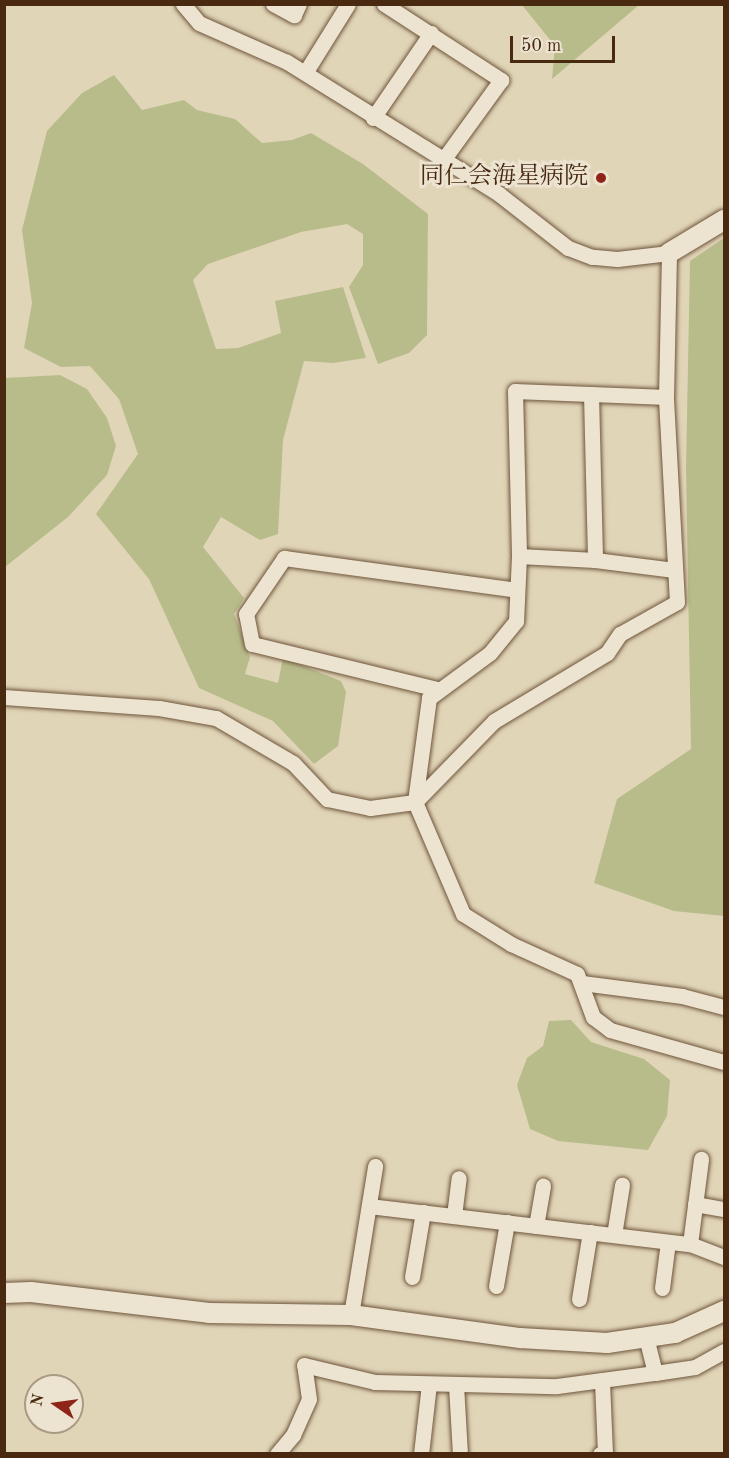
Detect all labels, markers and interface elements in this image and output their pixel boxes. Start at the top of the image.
scale bar [513,24,618,62]
text: 50 m [521,37,561,55]
place label: 同仁会海星病院 [420,164,588,192]
marker: 同仁会海星病院 [592,169,610,187]
north arrow [24,1374,84,1434]
text: N [29,1393,48,1408]

